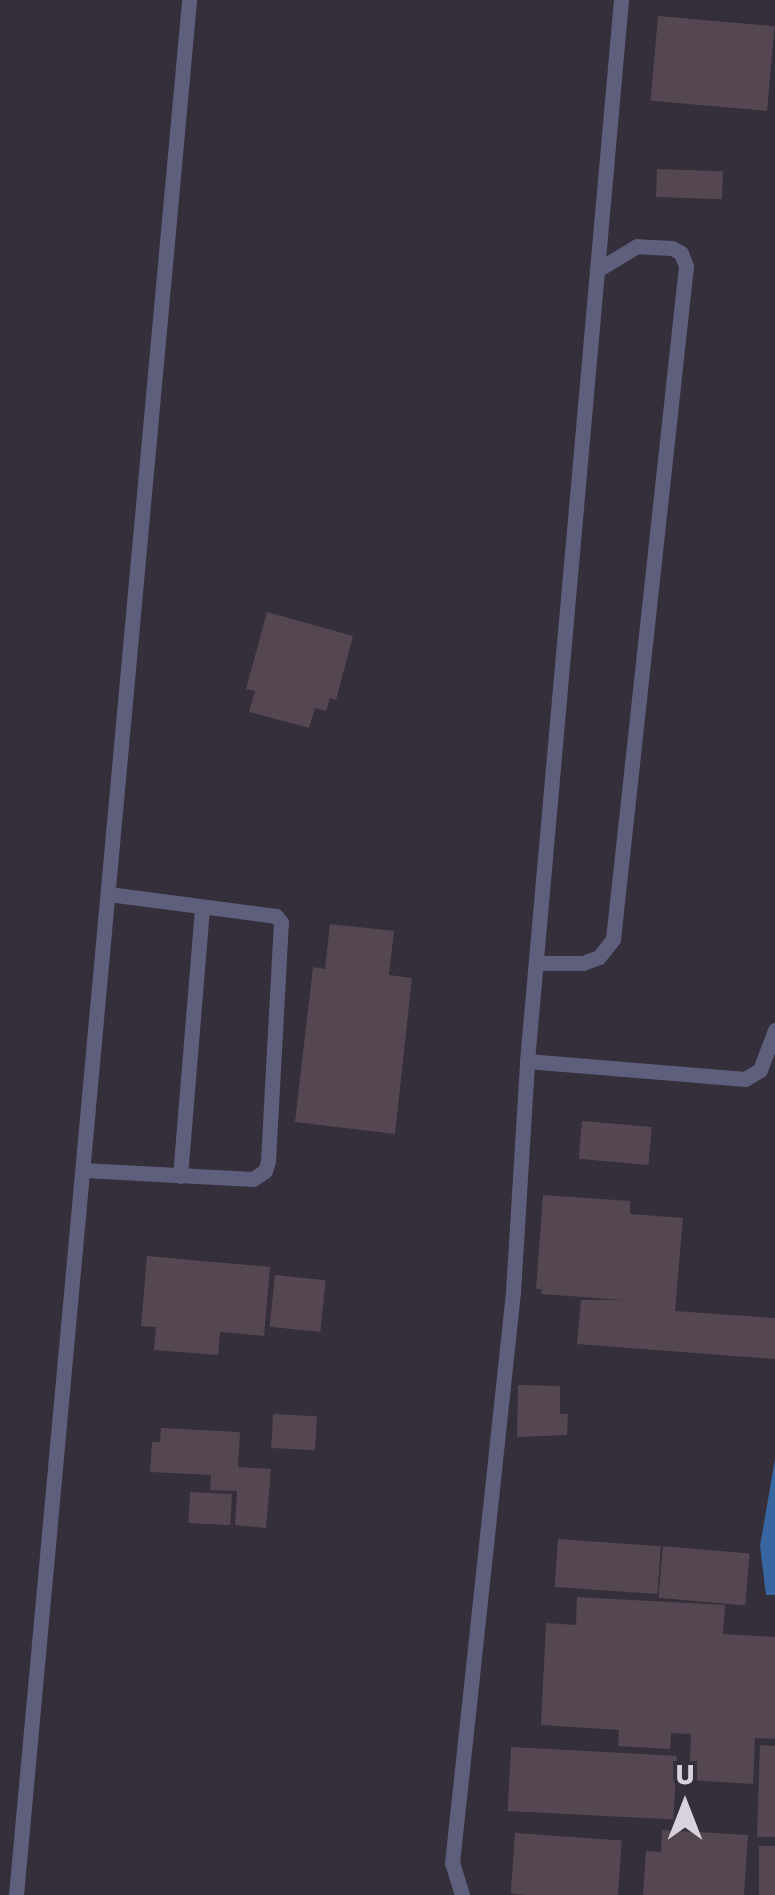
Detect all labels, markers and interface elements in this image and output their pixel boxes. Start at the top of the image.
text: U [675,1754,695,1795]
north arrow [635,1755,735,1855]

